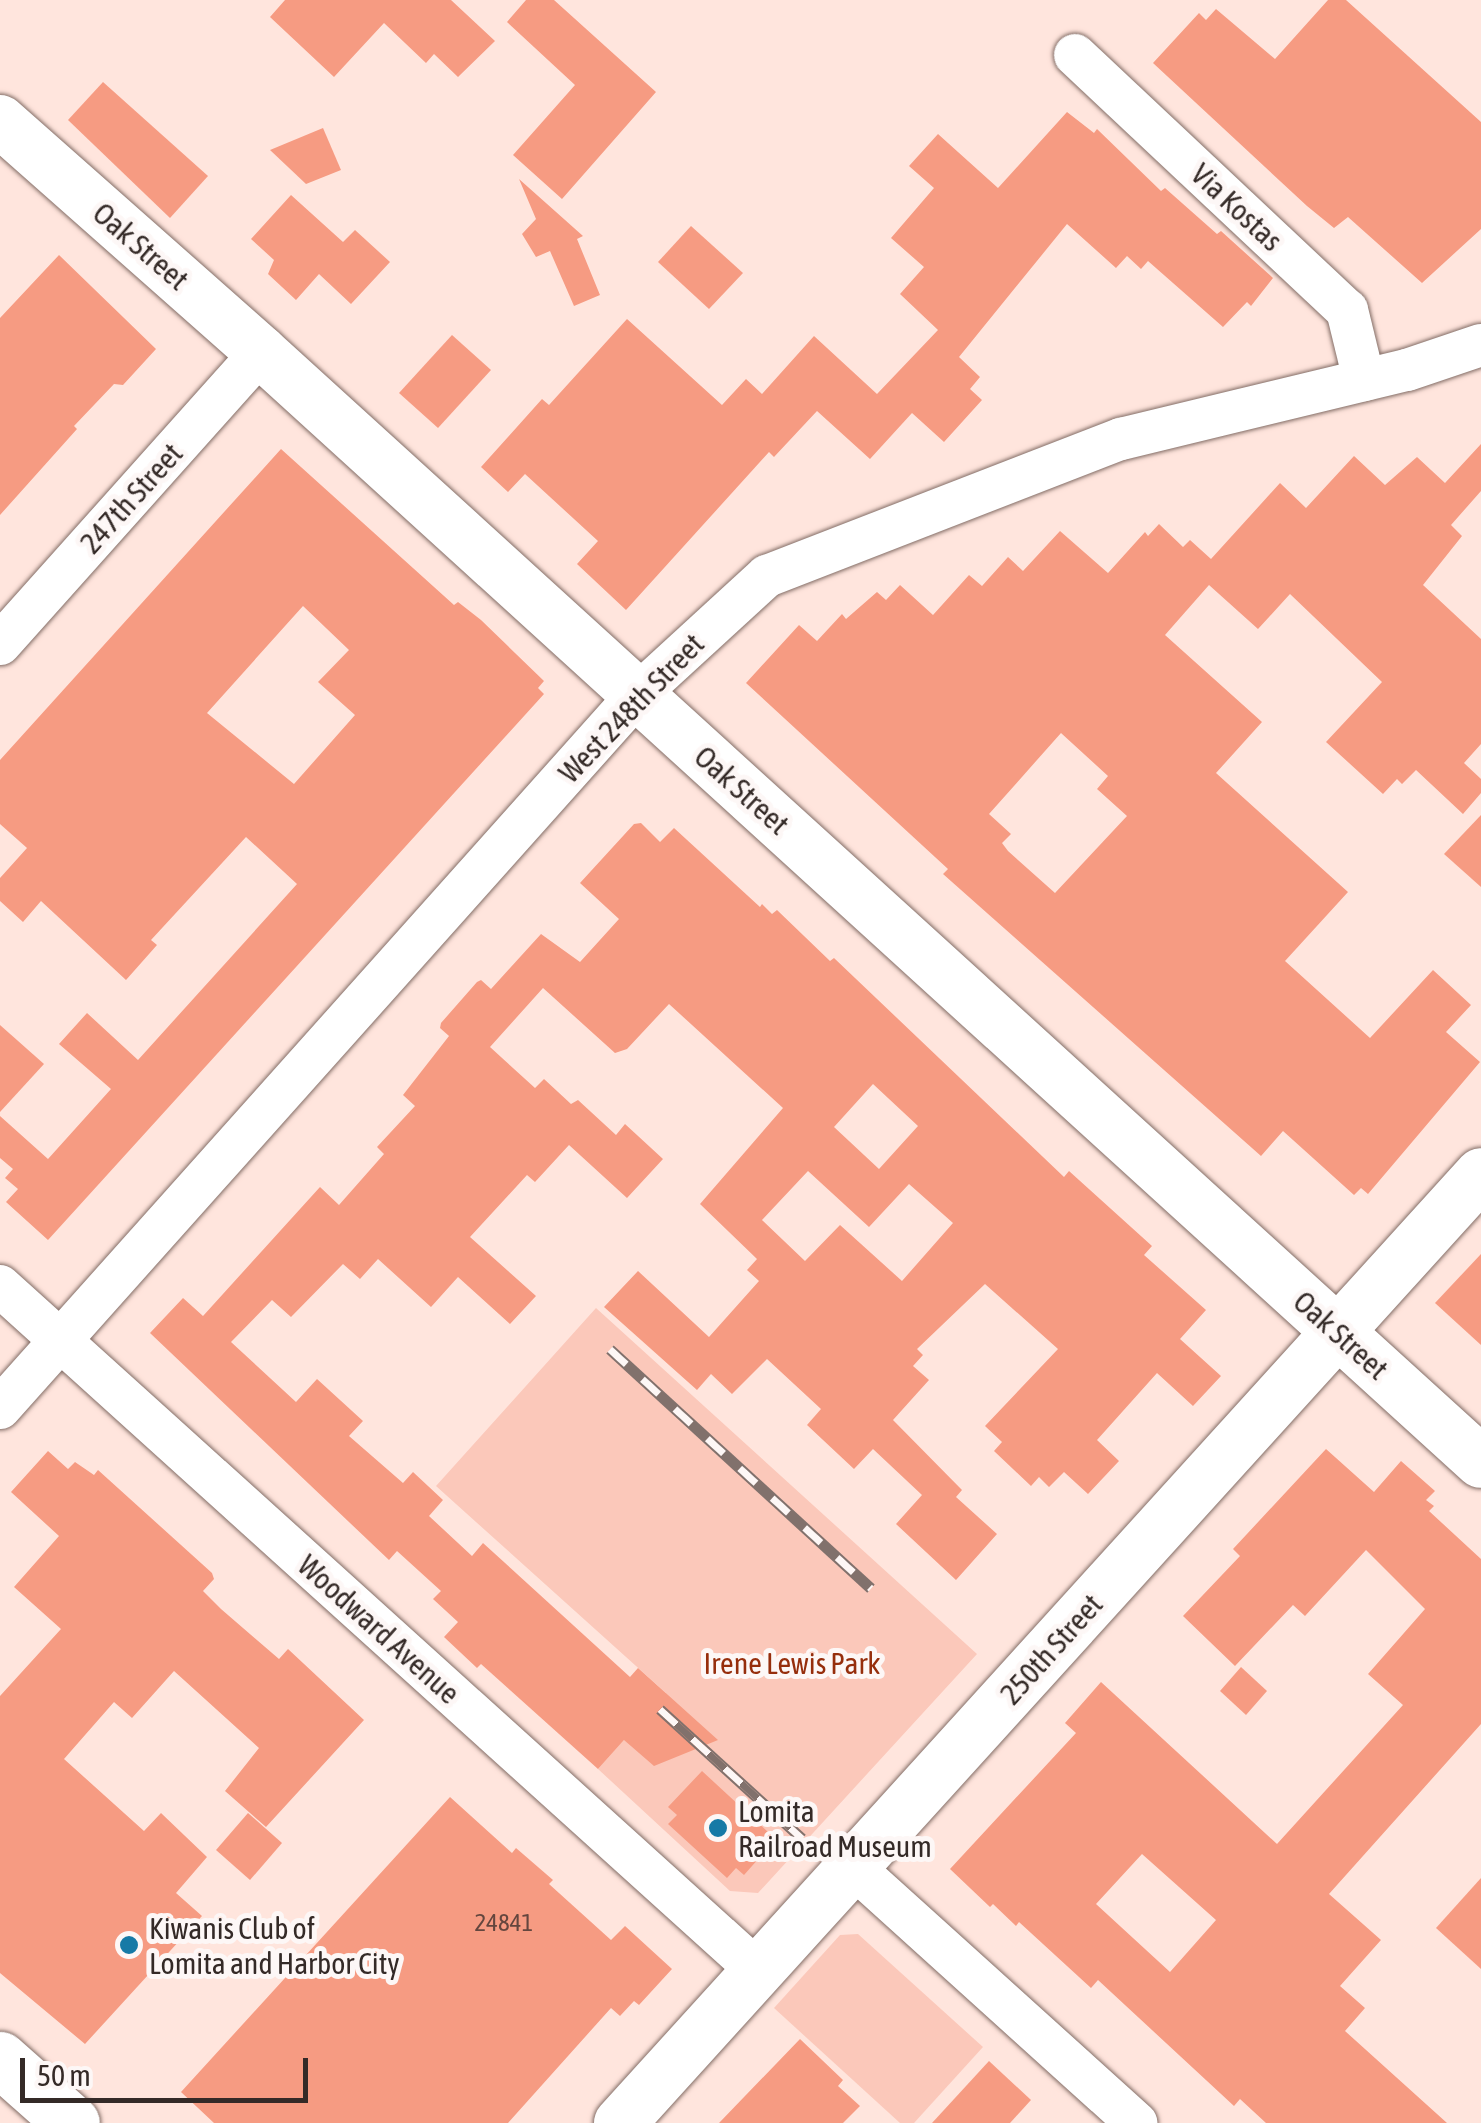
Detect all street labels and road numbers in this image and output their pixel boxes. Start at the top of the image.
street label: Via Kostas [1184,156,1290,258]
street label: Oak Street [86,195,196,297]
street label: 247th Street [72,436,190,560]
street label: West 248th Street [551,626,711,790]
street label: Oak Street [687,738,797,842]
street label: Oak Street [1286,1283,1396,1387]
street label: Woodward Avenue [291,1547,467,1711]
street label: 250th Street [992,1587,1110,1711]

